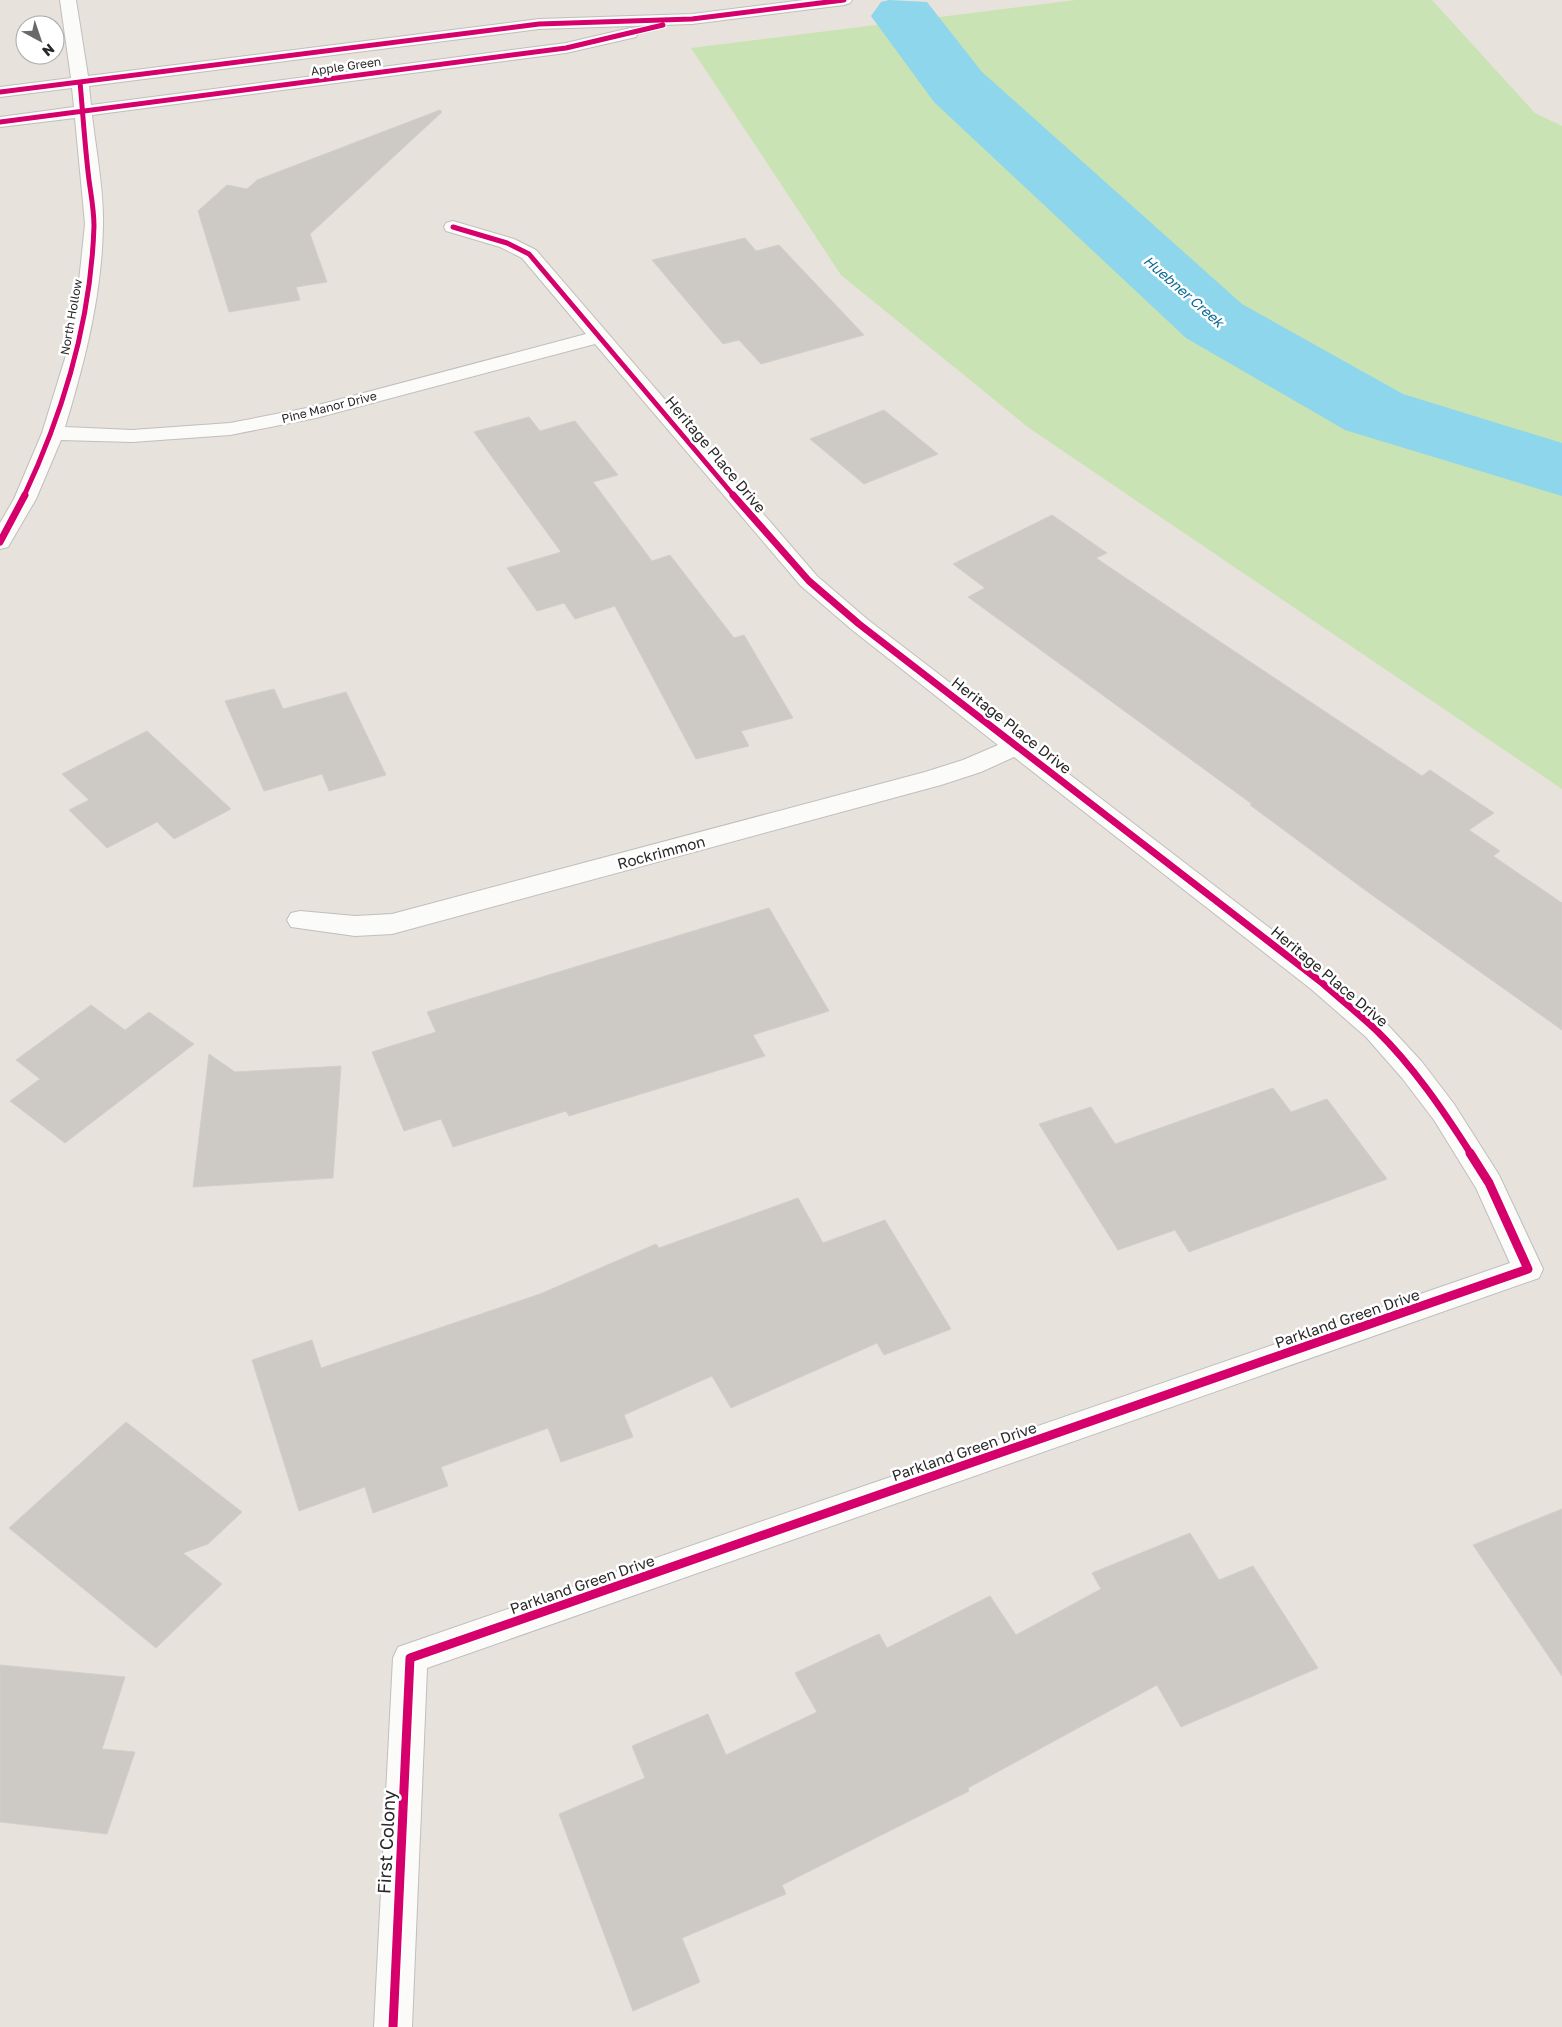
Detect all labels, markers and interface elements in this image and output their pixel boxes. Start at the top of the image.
north arrow [15,15,65,65]
text: N [39,40,58,60]
street label: Apple Green [310,54,382,78]
water label: Huebner Creek [1140,252,1229,332]
street label: North Hollow [57,277,85,356]
street label: Pine Manor Drive [280,388,378,426]
street label: Heritage Place Drive [662,392,770,516]
street label: Heritage Place Drive [949,673,1076,778]
street label: Rockrimmon [615,832,707,872]
street label: Heritage Place Drive [1268,922,1392,1030]
street label: Parkland Green Drive [1272,1285,1422,1351]
street label: Parkland Green Drive [889,1418,1039,1484]
street label: Parkland Green Drive [507,1551,657,1617]
street label: First Colony [372,1789,400,1895]

